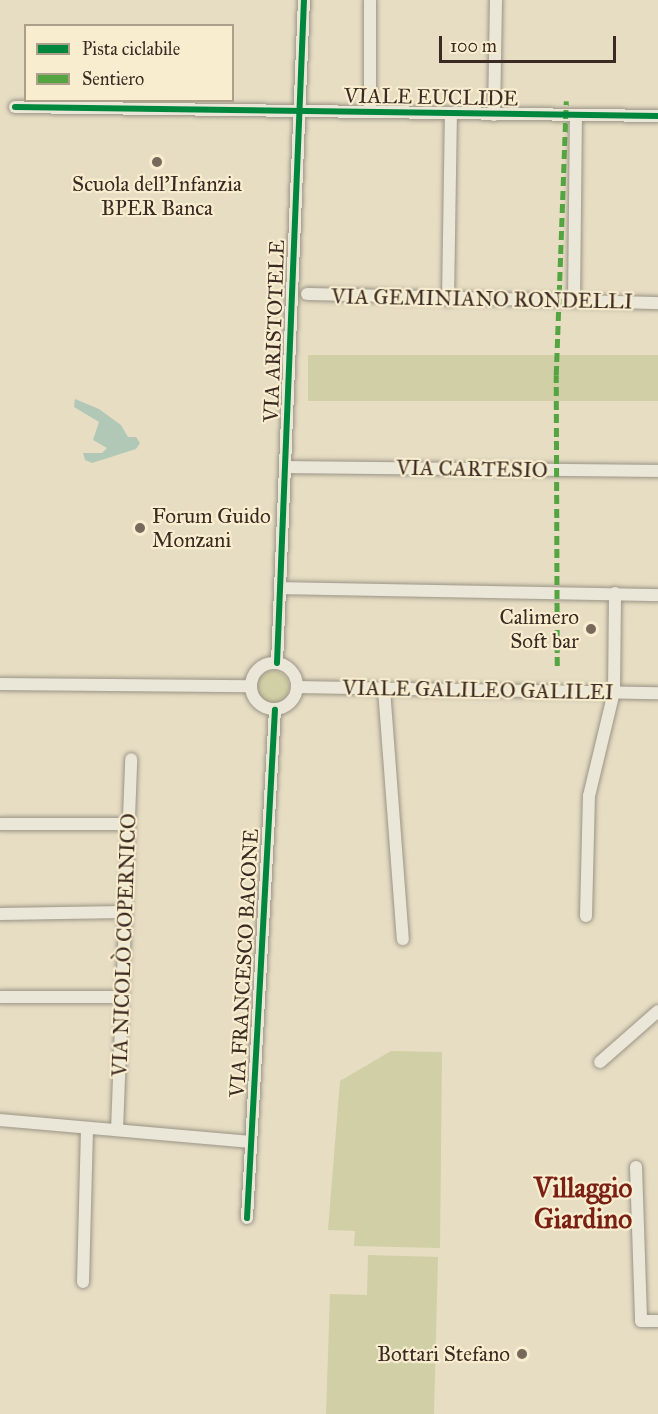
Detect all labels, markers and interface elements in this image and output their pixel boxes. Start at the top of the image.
legend [24,24,234,102]
scale bar [442,24,619,62]
text: 100 m [450,35,497,57]
text: Pista ciclabile [82,38,180,60]
text: Sentiero [82,68,144,90]
street label: VIALE EUCLIDE [344,83,518,111]
marker: Scuola dell’Infanzia BPER Banca [150,155,164,169]
place label: Scuola dell’Infanzia BPER Banca [72,171,242,221]
street label: VIA ARISTOTELE [258,239,290,423]
street label: VIA GEMINIANO RONDELLI [331,284,633,314]
street label: VIA CARTESIO [396,455,548,483]
place label: Forum Guido Monzani [152,503,271,553]
marker: Forum Guido Monzani [133,521,147,535]
place label: Calimero Soft bar [500,604,579,654]
marker: Calimero Soft bar [584,622,598,636]
street label: VIALE GALILEO GALILEI [342,675,614,705]
street label: VIA NICOLÒ COPERNICO [107,813,141,1077]
street label: VIA FRANCESCO BACONE [224,828,264,1098]
district label: Villaggio Giardino [534,1171,632,1234]
place label: Bottari Stefano [377,1341,510,1367]
marker: Bottari Stefano [515,1347,529,1361]

